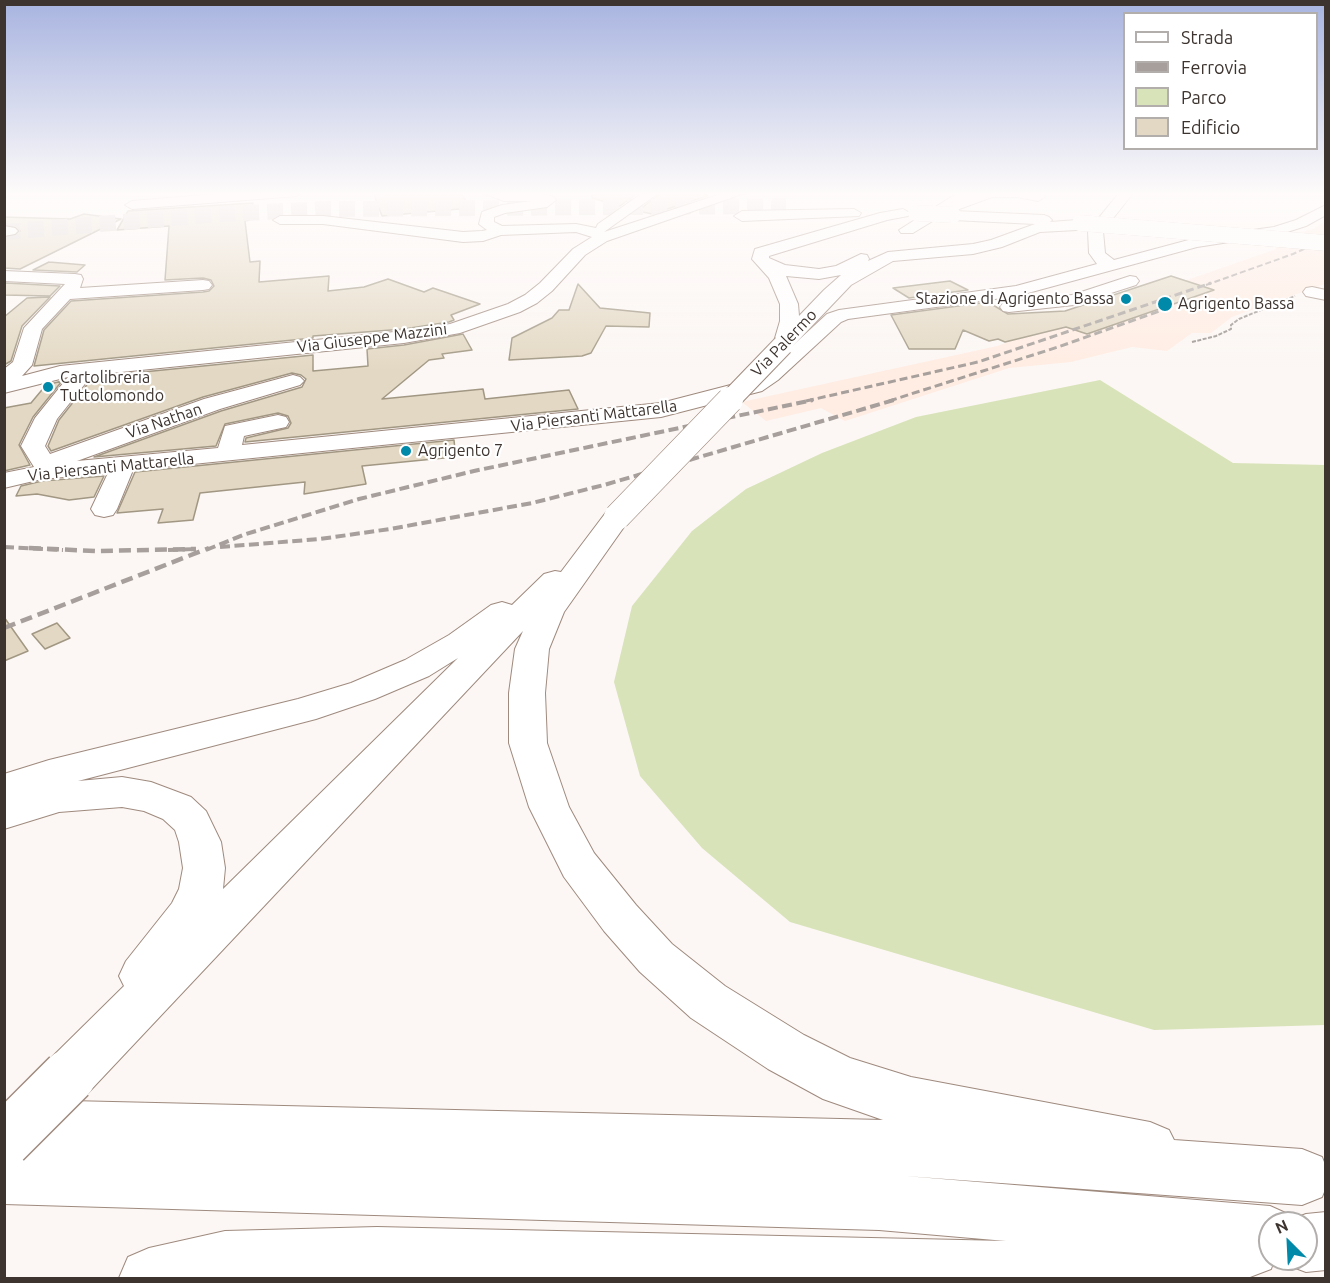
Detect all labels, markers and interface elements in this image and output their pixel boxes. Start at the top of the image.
legend [1123,12,1318,150]
text: Strada [1181,27,1233,47]
text: Ferrovia [1181,57,1247,77]
text: Parco [1181,87,1227,107]
text: Edificio [1181,117,1240,137]
place label: Stazione di Agrigento Bassa [916,289,1114,309]
marker: Stazione di Agrigento Bassa [1119,292,1133,306]
place label: Agrigento Bassa [1178,294,1294,314]
marker: Agrigento Bassa [1156,295,1174,313]
street label: Via Palermo [747,305,821,381]
street label: Via Giuseppe Mazzini [296,319,448,357]
place label: Cartolibreria Tuttolomondo [60,368,164,406]
marker: Cartolibreria Tuttolomondo [41,380,55,394]
street label: Via Piersanti Mattarella [510,396,678,436]
street label: Via Nathan [124,399,204,443]
place label: Agrigento 7 [418,441,503,461]
marker: Agrigento 7 [399,444,413,458]
street label: Via Piersanti Mattarella [27,449,195,485]
north arrow [1258,1211,1318,1271]
text: N [1272,1216,1291,1237]

